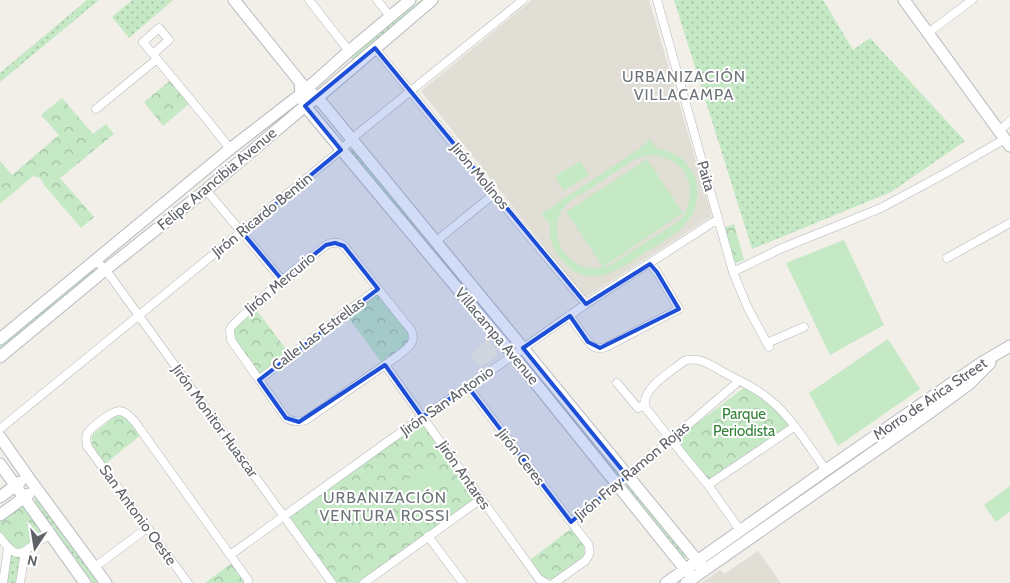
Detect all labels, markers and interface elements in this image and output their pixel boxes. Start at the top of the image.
district label: URBANIZACIÓN VILLACAMPA [622,67,746,104]
street label: Felipe Arancibia Avenue [154,124,281,234]
street label: Jirón Molinos [446,138,513,213]
street label: Paita [693,159,719,194]
street label: Jirón Ricardo Bentin [208,169,316,262]
street label: Jirón Mercurio [240,248,319,318]
street label: Villacampa Avenue [451,284,543,388]
street label: Calle Las Estrellas [268,293,368,375]
street label: Morro de Arica Street [870,354,990,444]
street label: Jirón Monitor Huascar [167,360,262,481]
street label: Jirón San Antonio [396,362,497,440]
park label: Parque Periodista [713,405,776,440]
street label: Jirón Fray Ramon Rojas [570,418,693,525]
street label: Jirón Ceres [493,424,549,489]
street label: Jirón Antares [433,436,494,513]
street label: San Antonio Oeste [96,461,181,569]
district label: URBANIZACIÓN VENTURA ROSSI [320,488,450,525]
north arrow [10,523,60,573]
text: N [26,551,39,571]

